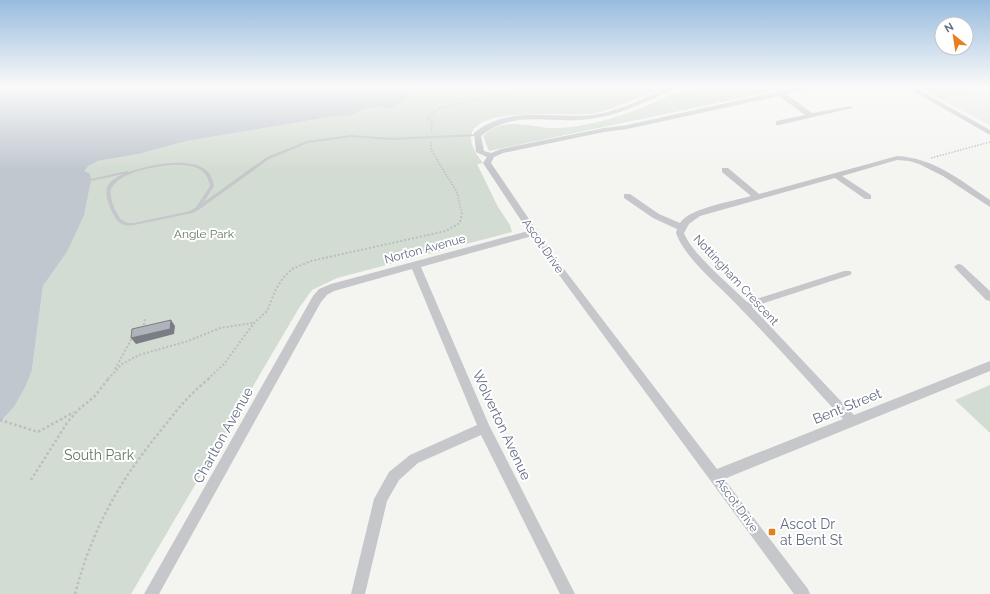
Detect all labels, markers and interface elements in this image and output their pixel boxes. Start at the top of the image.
north arrow [934,16,974,56]
text: N [942,20,956,36]
street label: Ascot Drive [519,216,567,276]
park label: Angle Park [174,227,235,241]
street label: Norton Avenue [383,231,467,267]
street label: Nottingham Crescent [690,232,782,328]
street label: Wolverton Avenue [470,368,534,482]
street label: Charlton Avenue [190,384,256,486]
street label: Bent Street [810,385,884,427]
park label: South Park [64,447,135,463]
street label: Ascot Drive [713,475,761,535]
place label: Ascot Dr at Bent St [780,516,843,548]
marker: Ascot Dr at Bent St [767,527,777,537]

